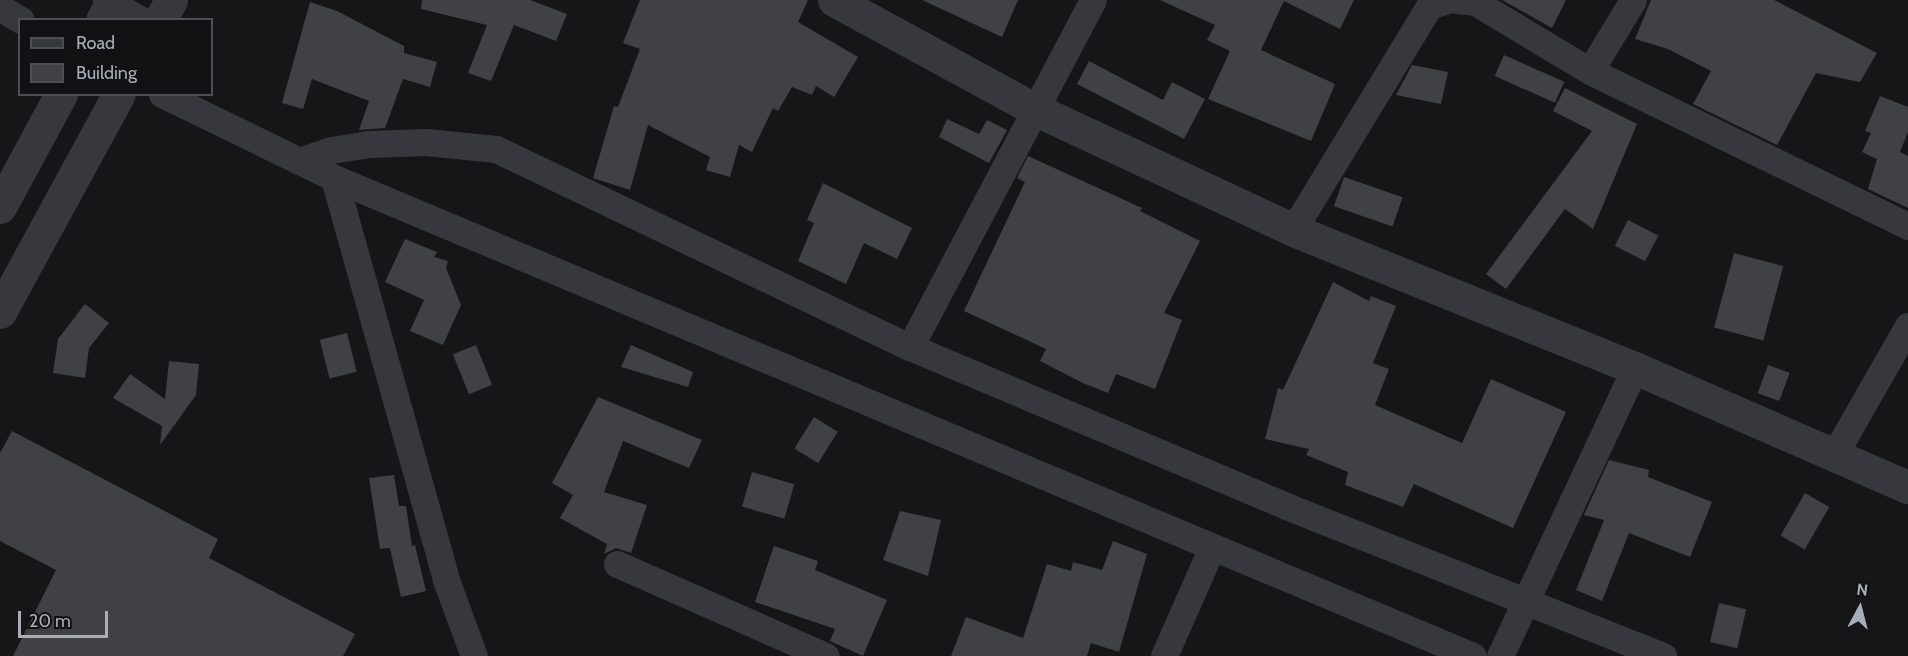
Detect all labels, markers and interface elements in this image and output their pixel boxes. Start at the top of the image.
legend [18,18,213,96]
text: Road [76,32,115,54]
text: Building [76,62,137,84]
north arrow [1830,578,1890,638]
text: N [1855,580,1869,600]
scale bar [21,599,111,637]
text: 20 m [29,610,71,632]

